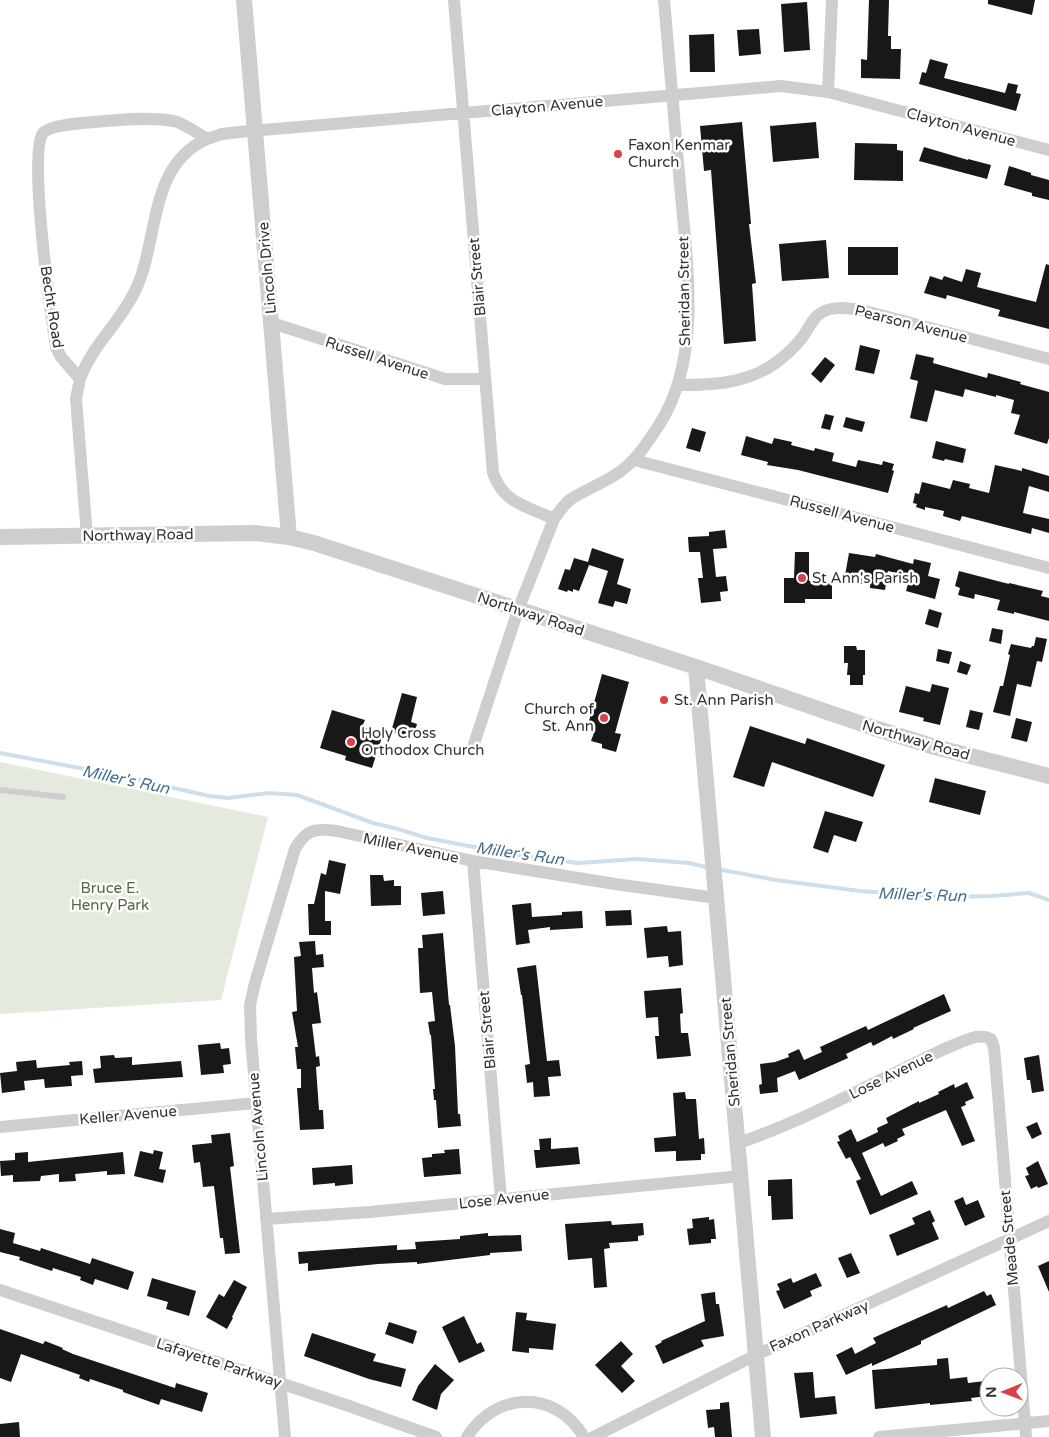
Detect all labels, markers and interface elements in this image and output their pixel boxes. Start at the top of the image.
street label: Clayton Avenue [490,92,604,120]
street label: Clayton Avenue [904,104,1018,150]
place label: Faxon Kenmar Church [628,136,730,171]
marker: Faxon Kenmar Church [612,148,624,160]
street label: Lincoln Drive [254,221,280,315]
street label: Sheridan Street [674,236,694,346]
street label: Blair Street [465,237,489,317]
street label: Becht Road [37,265,67,349]
street label: Pearson Avenue [853,301,969,347]
street label: Russell Avenue [323,333,431,383]
street label: Russell Avenue [788,491,896,537]
street label: Northway Road [82,525,194,545]
place label: St Ann's Parish [812,569,918,587]
marker: St Ann's Parish [796,572,808,584]
street label: Northway Road [475,588,587,640]
place label: St. Ann Parish [674,691,774,709]
marker: St. Ann Parish [658,694,670,706]
place label: Church of St. Ann [524,700,594,735]
marker: Church of St. Ann [598,712,610,724]
street label: Northway Road [860,716,972,764]
place label: Holy Cross Orthodox Church [361,724,484,759]
marker: Holy Cross Orthodox Church [345,736,357,748]
water label: Miller's Run [80,761,172,799]
street label: Miller Avenue [362,829,460,867]
water label: Miller's Run [475,838,566,870]
park label: Bruce E. Henry Park [71,879,149,914]
water label: Miller's Run [877,883,968,907]
street label: Blair Street [475,990,499,1070]
street label: Sheridan Street [716,996,744,1108]
street label: Lose Avenue [846,1047,936,1103]
street label: Lincoln Avenue [244,1072,272,1182]
street label: Keller Avenue [78,1102,178,1128]
street label: Lose Avenue [458,1185,550,1213]
street label: Meade Street [996,1189,1022,1287]
street label: Faxon Parkway [767,1296,871,1356]
street label: Lafayette Parkway [154,1334,284,1392]
north arrow [979,1367,1029,1417]
text: N [983,1386,1000,1398]

